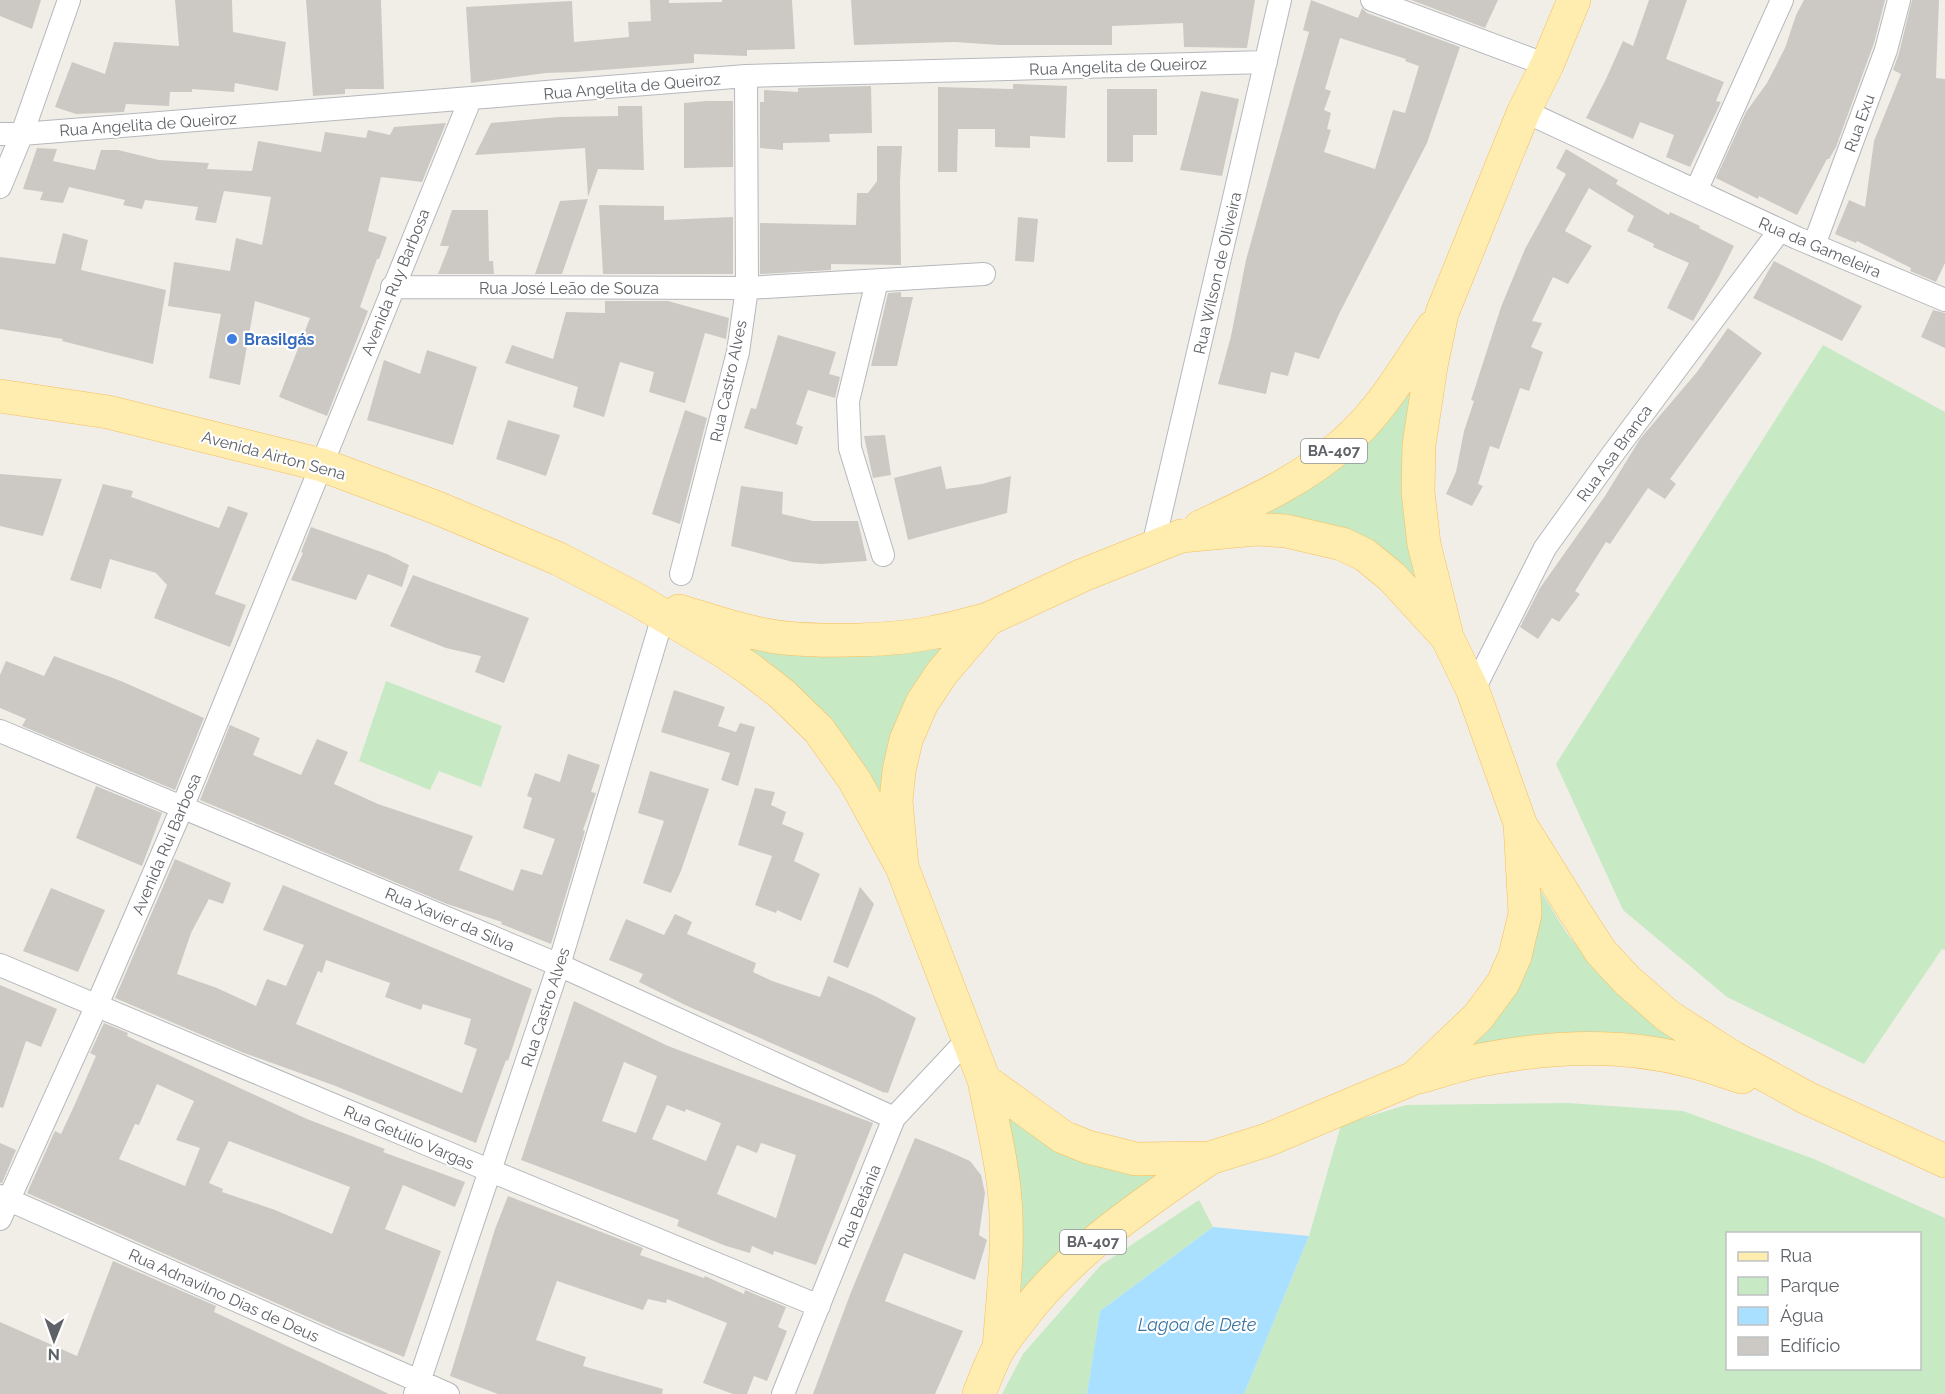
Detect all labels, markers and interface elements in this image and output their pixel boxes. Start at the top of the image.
street label: Rua Angelita de Queiroz [1029,54,1207,79]
street label: Rua Angelita de Queiroz [543,69,722,104]
street label: Rua Exu [1840,92,1879,155]
street label: Rua Angelita de Queiroz [59,109,238,140]
street label: Rua Wilson de Oliveira [1190,190,1245,356]
street label: Avenida Ruy Barbosa [357,206,434,358]
street label: Rua da Gameleira [1756,213,1884,282]
street label: Rua José Leão de Souza [479,279,659,298]
street label: Rua Castro Alves [706,318,751,444]
place label: Brasilgás [244,330,315,349]
marker: Brasilgás [225,332,239,346]
street label: Rua Asa Branca [1573,401,1656,505]
street label: Avenida Airton Sena [200,427,348,484]
road number: BA-407 [1301,439,1367,463]
street label: Avenida Rui Barbosa [128,771,205,918]
street label: Rua Xavier da Silva [382,884,517,955]
street label: Rua Castro Alves [517,945,574,1069]
street label: Rua Getúlio Vargas [341,1101,477,1174]
street label: Rua Betânia [834,1162,885,1251]
road number: BA-407 [1060,1230,1126,1254]
legend [1726,1232,1921,1370]
street label: Rua Adnavilno Dias de Deus [126,1245,322,1346]
text: Rua [1780,1245,1812,1266]
text: Parque [1780,1275,1840,1296]
text: Água [1780,1304,1824,1326]
north arrow [24,1310,84,1370]
water label: Lagoa de Dete [1138,1314,1257,1335]
text: Edifício [1780,1335,1840,1356]
text: N [47,1345,60,1364]

